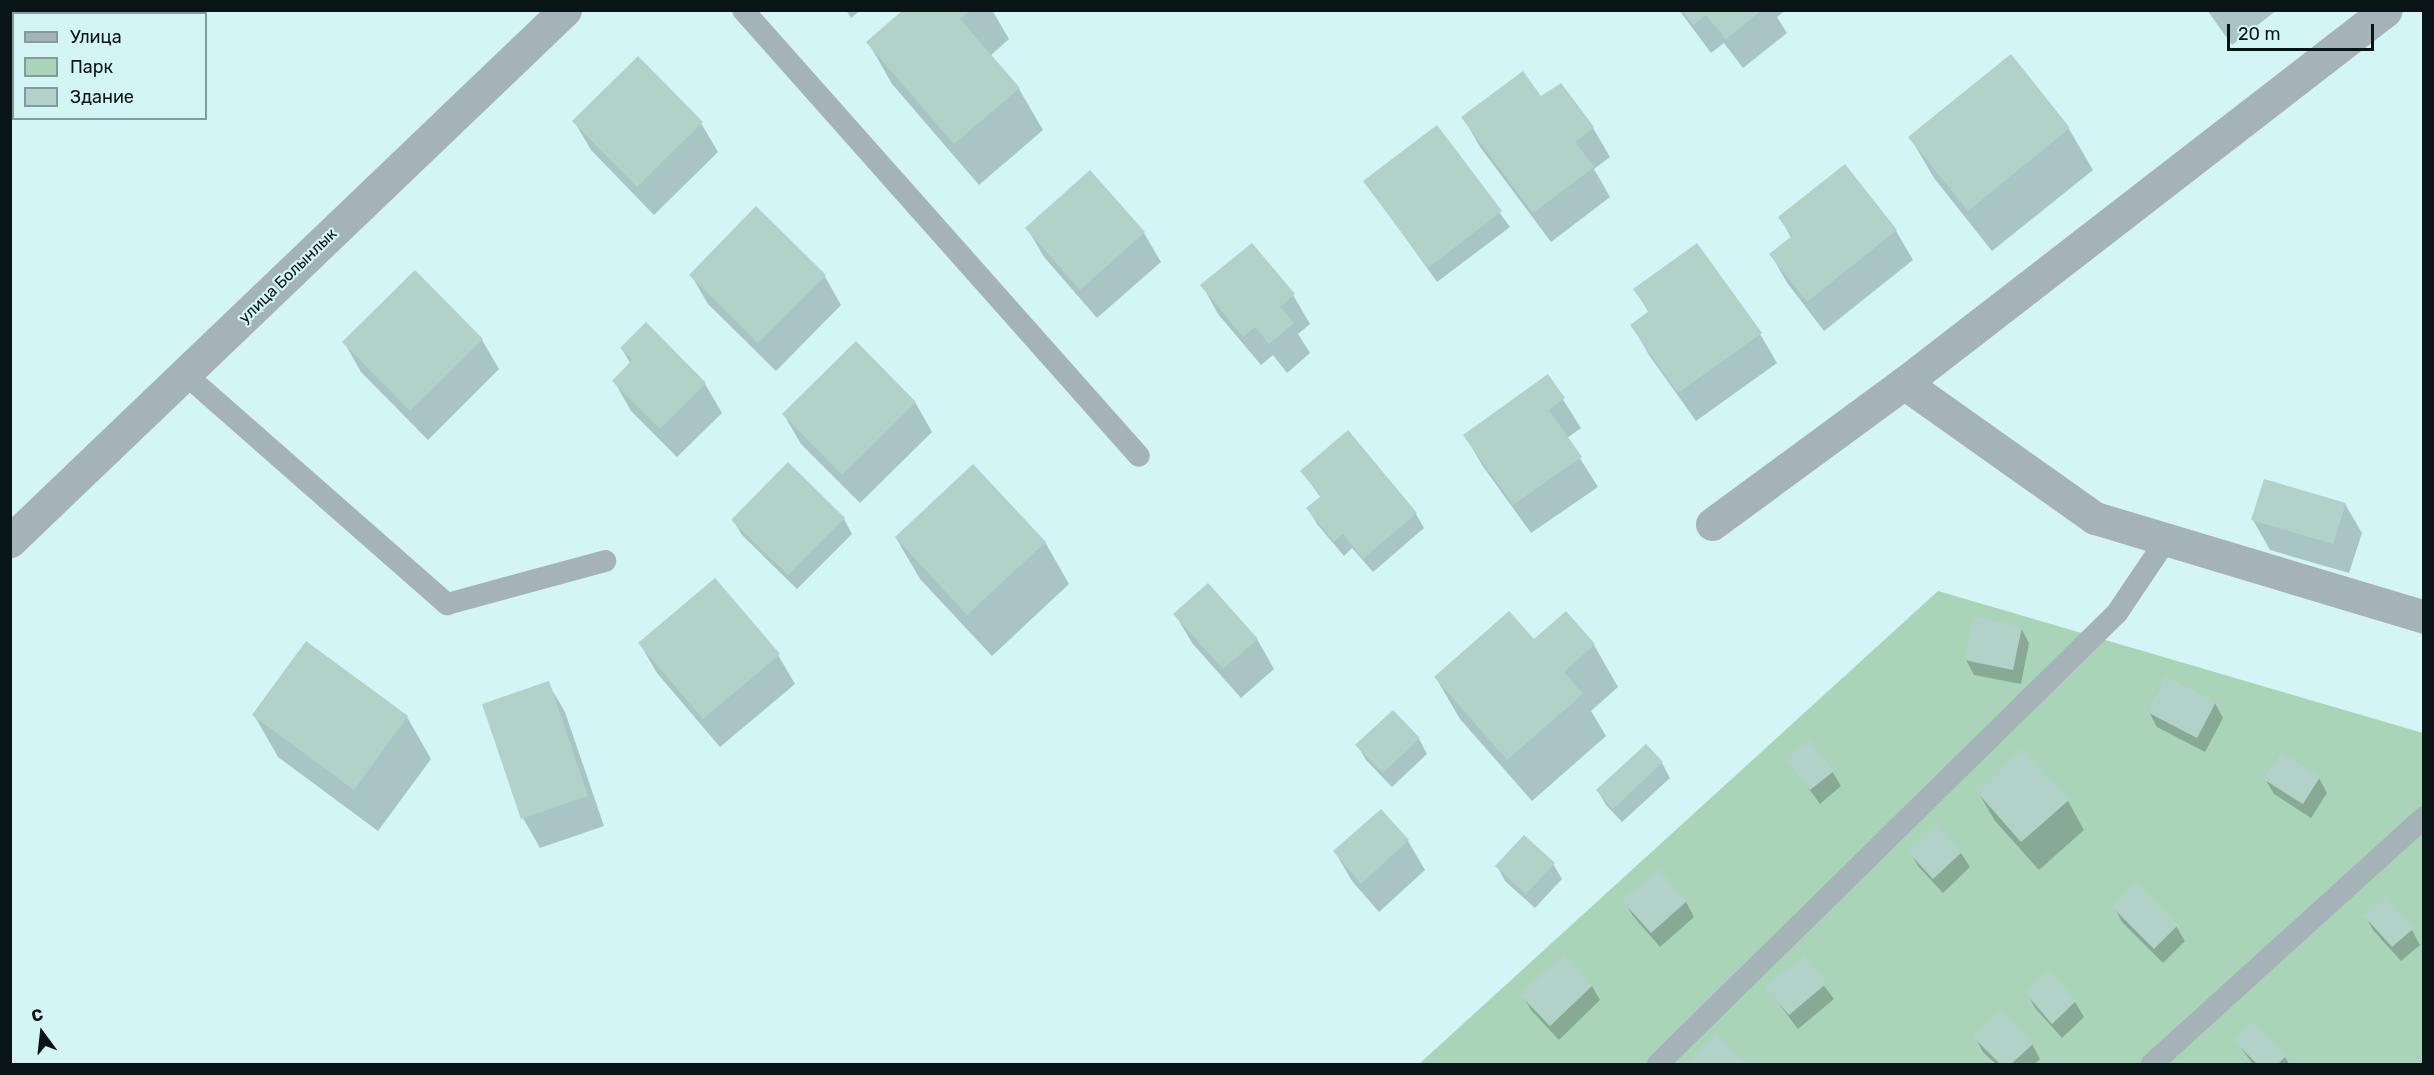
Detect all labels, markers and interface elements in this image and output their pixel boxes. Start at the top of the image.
legend [12,12,207,120]
scale bar [2230,12,2377,50]
text: 20 m [2238,23,2280,45]
text: Улица [70,26,122,48]
text: Парк [70,56,113,78]
text: Здание [70,86,134,108]
street label: улица Болынлык [235,224,341,328]
north arrow [12,1003,72,1063]
text: С [29,1005,45,1026]

